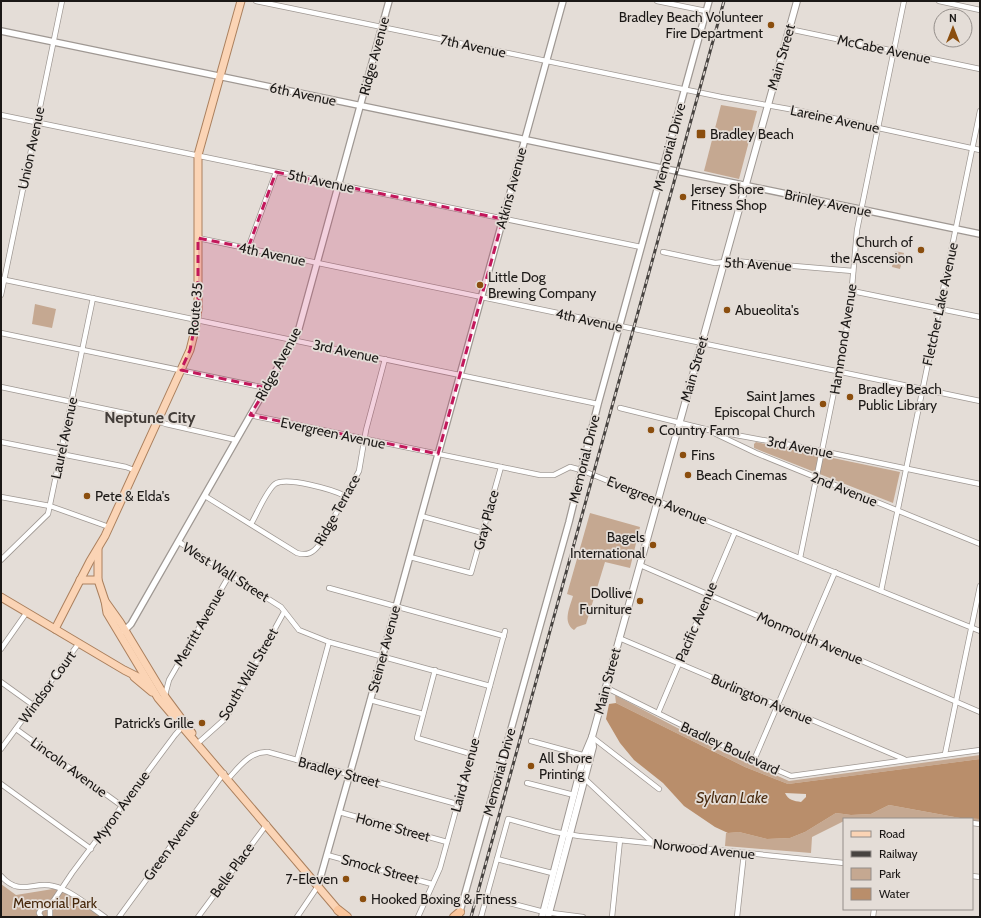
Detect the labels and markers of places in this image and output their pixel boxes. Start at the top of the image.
place label: Bradley Beach Volunteer Fire Department [619,8,764,42]
marker: Bradley Beach Volunteer Fire Department [766,20,776,30]
place label: Bradley Beach [710,125,794,143]
marker: Bradley Beach [695,128,707,140]
place label: Jersey Shore Fitness Shop [690,180,767,214]
marker: Jersey Shore Fitness Shop [678,192,688,202]
place label: Church of the Ascension [830,233,913,267]
marker: Church of the Ascension [916,245,926,255]
place label: Little Dog Brewing Company [488,268,596,302]
marker: Little Dog Brewing Company [475,280,485,290]
place label: Abueolita's [735,301,799,319]
marker: Abueolita's [722,305,732,315]
place label: Bradley Beach Public Library [858,380,942,414]
place label: Saint James Episcopal Church [714,387,815,421]
marker: Bradley Beach Public Library [845,392,855,402]
marker: Saint James Episcopal Church [818,399,828,409]
place label: Country Farm [659,421,740,439]
marker: Country Farm [646,425,656,435]
place label: Fins [691,446,715,464]
marker: Fins [678,450,688,460]
place label: Beach Cinemas [696,466,787,484]
marker: Beach Cinemas [683,470,693,480]
place label: Pete & Elda's [95,487,170,505]
marker: Pete & Elda's [82,491,92,501]
place label: Bagels International [570,528,646,562]
marker: Bagels International [648,540,658,550]
place label: Dollive Furniture [579,584,632,618]
marker: Dollive Furniture [635,596,645,606]
place label: Patrick’s Grille [114,714,194,732]
marker: Patrick’s Grille [197,718,207,728]
place label: All Shore Printing [539,749,592,783]
marker: All Shore Printing [526,761,536,771]
place label: 7-Eleven [285,870,338,888]
marker: 7-Eleven [341,874,351,884]
place label: Hooked Boxing & Fitness [371,890,517,908]
marker: Hooked Boxing & Fitness [358,894,368,904]

